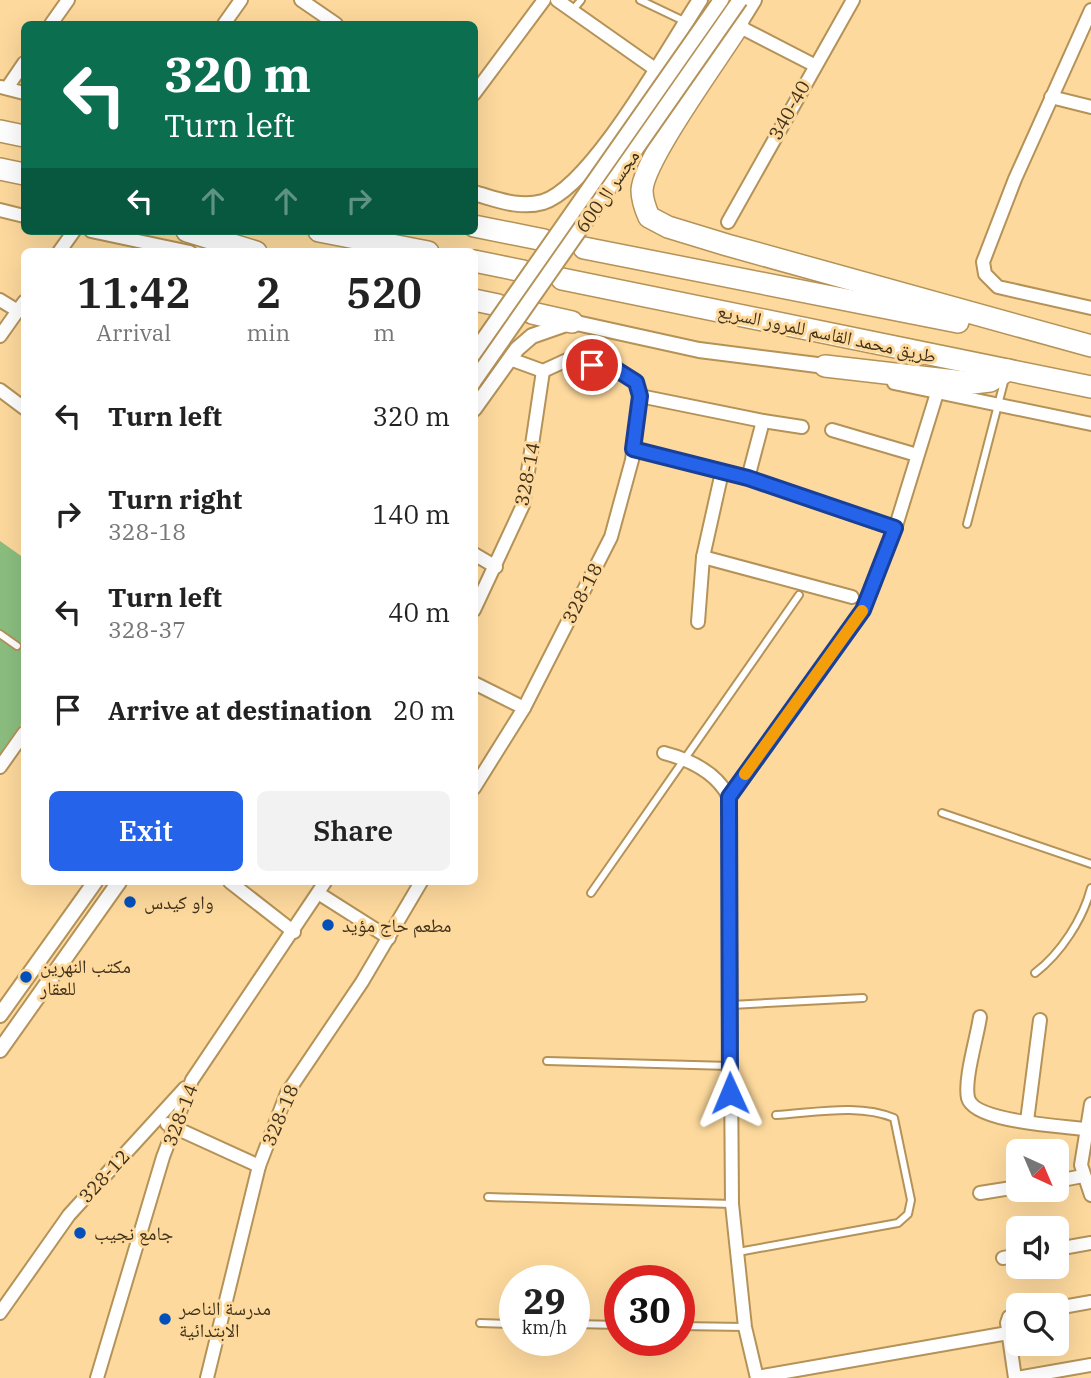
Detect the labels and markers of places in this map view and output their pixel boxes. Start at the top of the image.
pin [562,335,622,395]
place label: واو كيدس [144,890,214,914]
marker: واو كيدس [122,894,138,910]
place label: مطعم حاج مؤيد [342,913,451,938]
marker: مطعم حاج مؤيد [320,917,336,933]
place label: مكتب النهرين للعقار [39,954,131,1000]
marker: مكتب النهرين للعقار [18,969,34,985]
place label: جامع نجيب [94,1221,173,1246]
marker: جامع نجيب [72,1225,88,1241]
place label: مدرسة الناصر الابتدائية [178,1296,271,1342]
marker: مدرسة الناصر الابتدائية [157,1311,173,1327]

